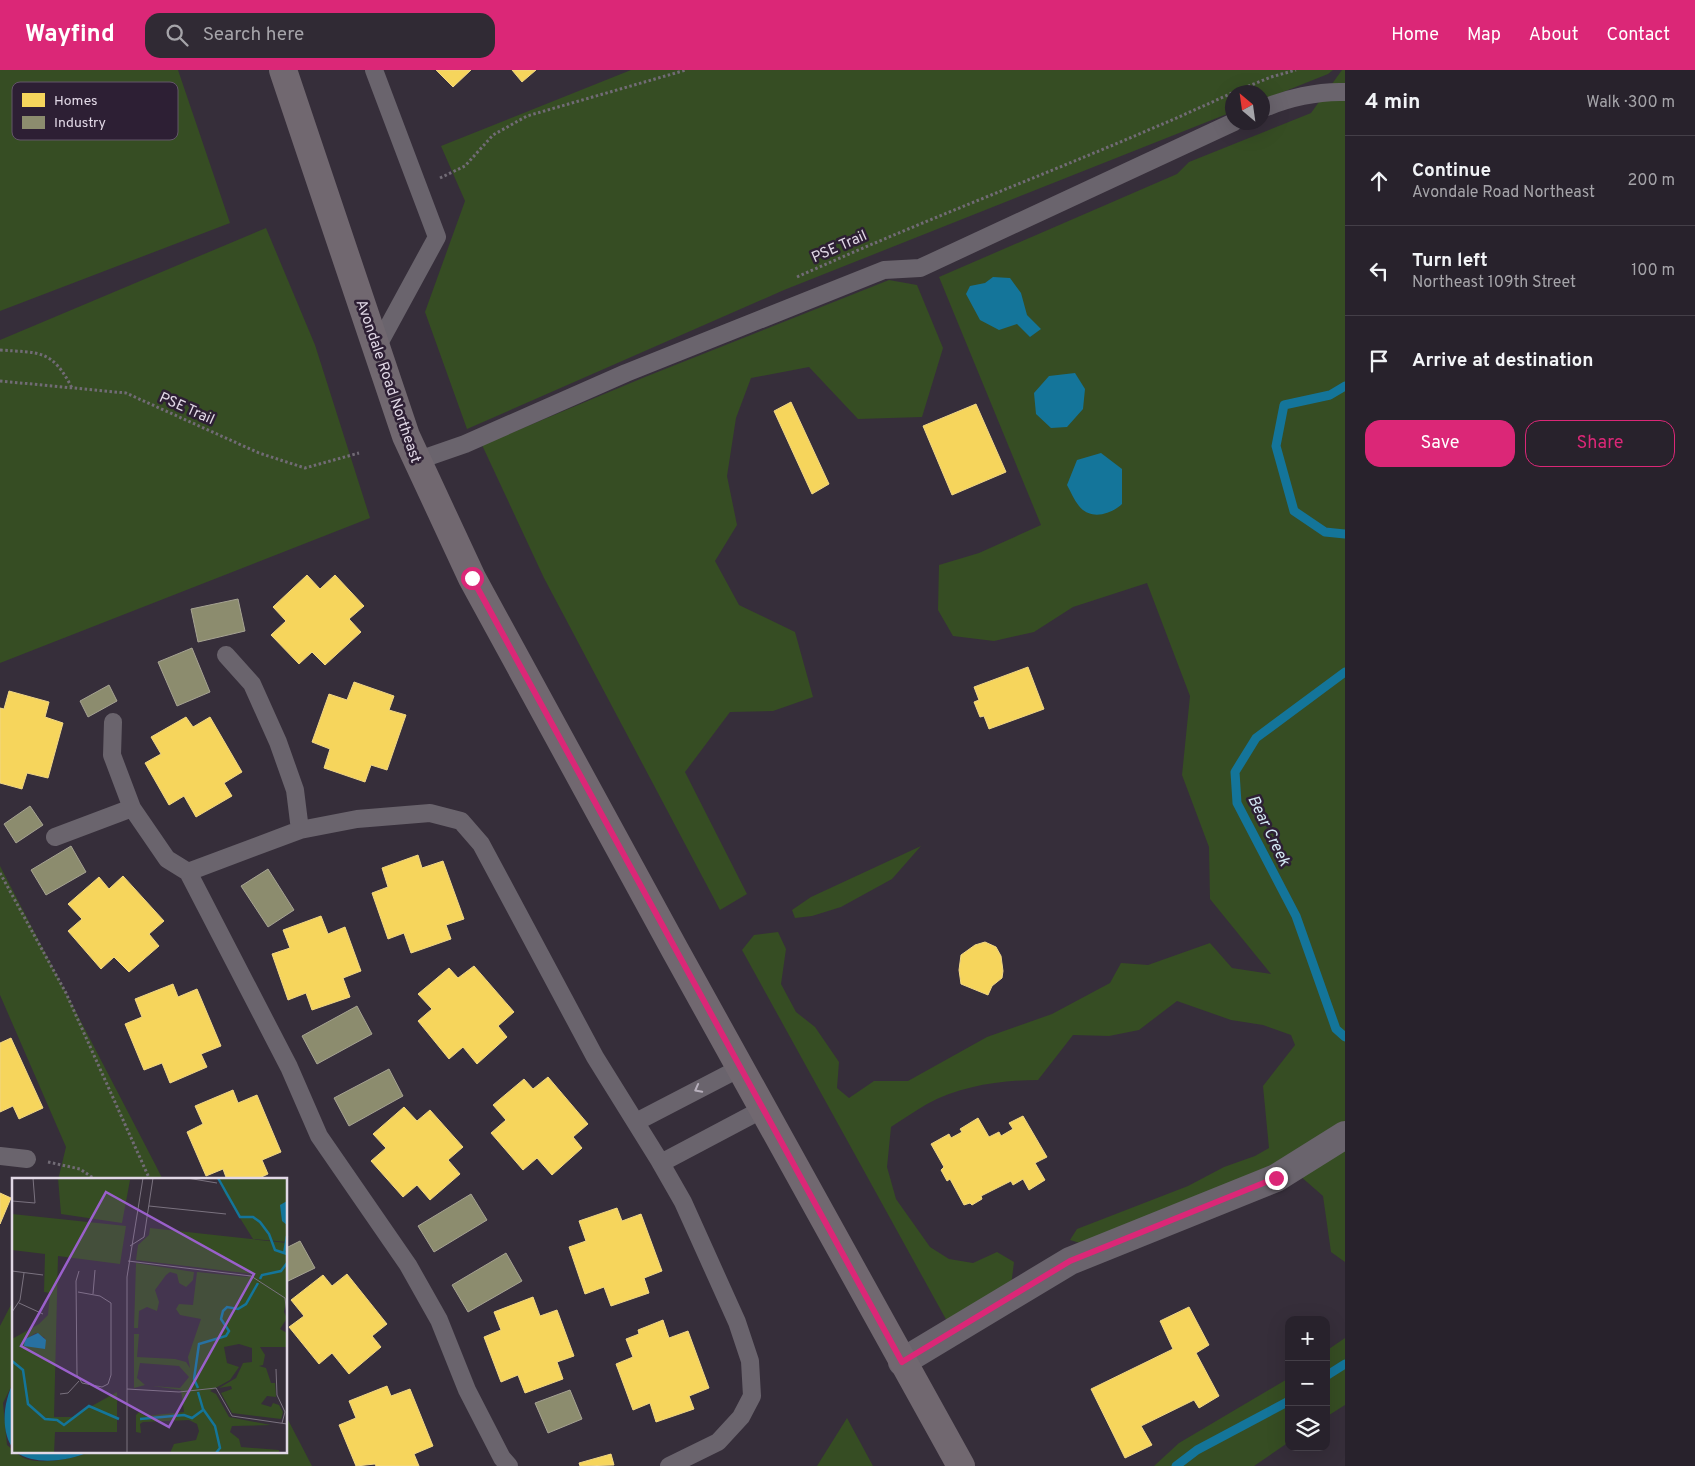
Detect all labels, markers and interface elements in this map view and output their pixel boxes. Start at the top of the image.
search box [145,13,495,58]
text: Wayfind [25,20,115,50]
icon: search [163,21,191,49]
text: Search here [203,23,304,47]
text: Home [1391,24,1439,47]
text: Map [1467,24,1501,47]
text: About [1529,24,1578,47]
text: Contact [1606,24,1670,47]
legend [12,82,178,140]
north arrow [1225,85,1270,130]
text: 4 min [1365,89,1421,116]
text: Homes [54,93,98,110]
text: Walk · 300 m [1586,93,1675,113]
text: Industry [54,115,106,132]
text: Continue [1412,159,1491,183]
icon: ahead [1365,167,1393,195]
text: 200 m [1627,171,1675,191]
text: Avondale Road Northeast [1412,183,1595,203]
street label: PSE Trail [809,227,870,268]
text: Turn left [1412,249,1488,273]
icon: left [1365,257,1393,285]
text: 100 m [1631,261,1675,281]
text: Northeast 109th Street [1412,273,1576,293]
street label: Avondale Road Northeast [351,297,424,466]
icon: arrive [1365,347,1393,375]
text: Arrive at destination [1412,349,1593,373]
street label: PSE Trail [156,389,217,430]
button: Save [1365,420,1515,467]
button: Share [1525,420,1675,467]
route start [461,567,484,590]
water label: Bear Creek [1242,792,1294,871]
one-way arrow [695,1083,704,1093]
route end [1265,1167,1288,1190]
inset map [12,1178,288,1454]
map controls [1285,1316,1330,1451]
button: + [1285,1316,1330,1361]
button: − [1285,1361,1330,1406]
button: layers [1285,1406,1330,1451]

